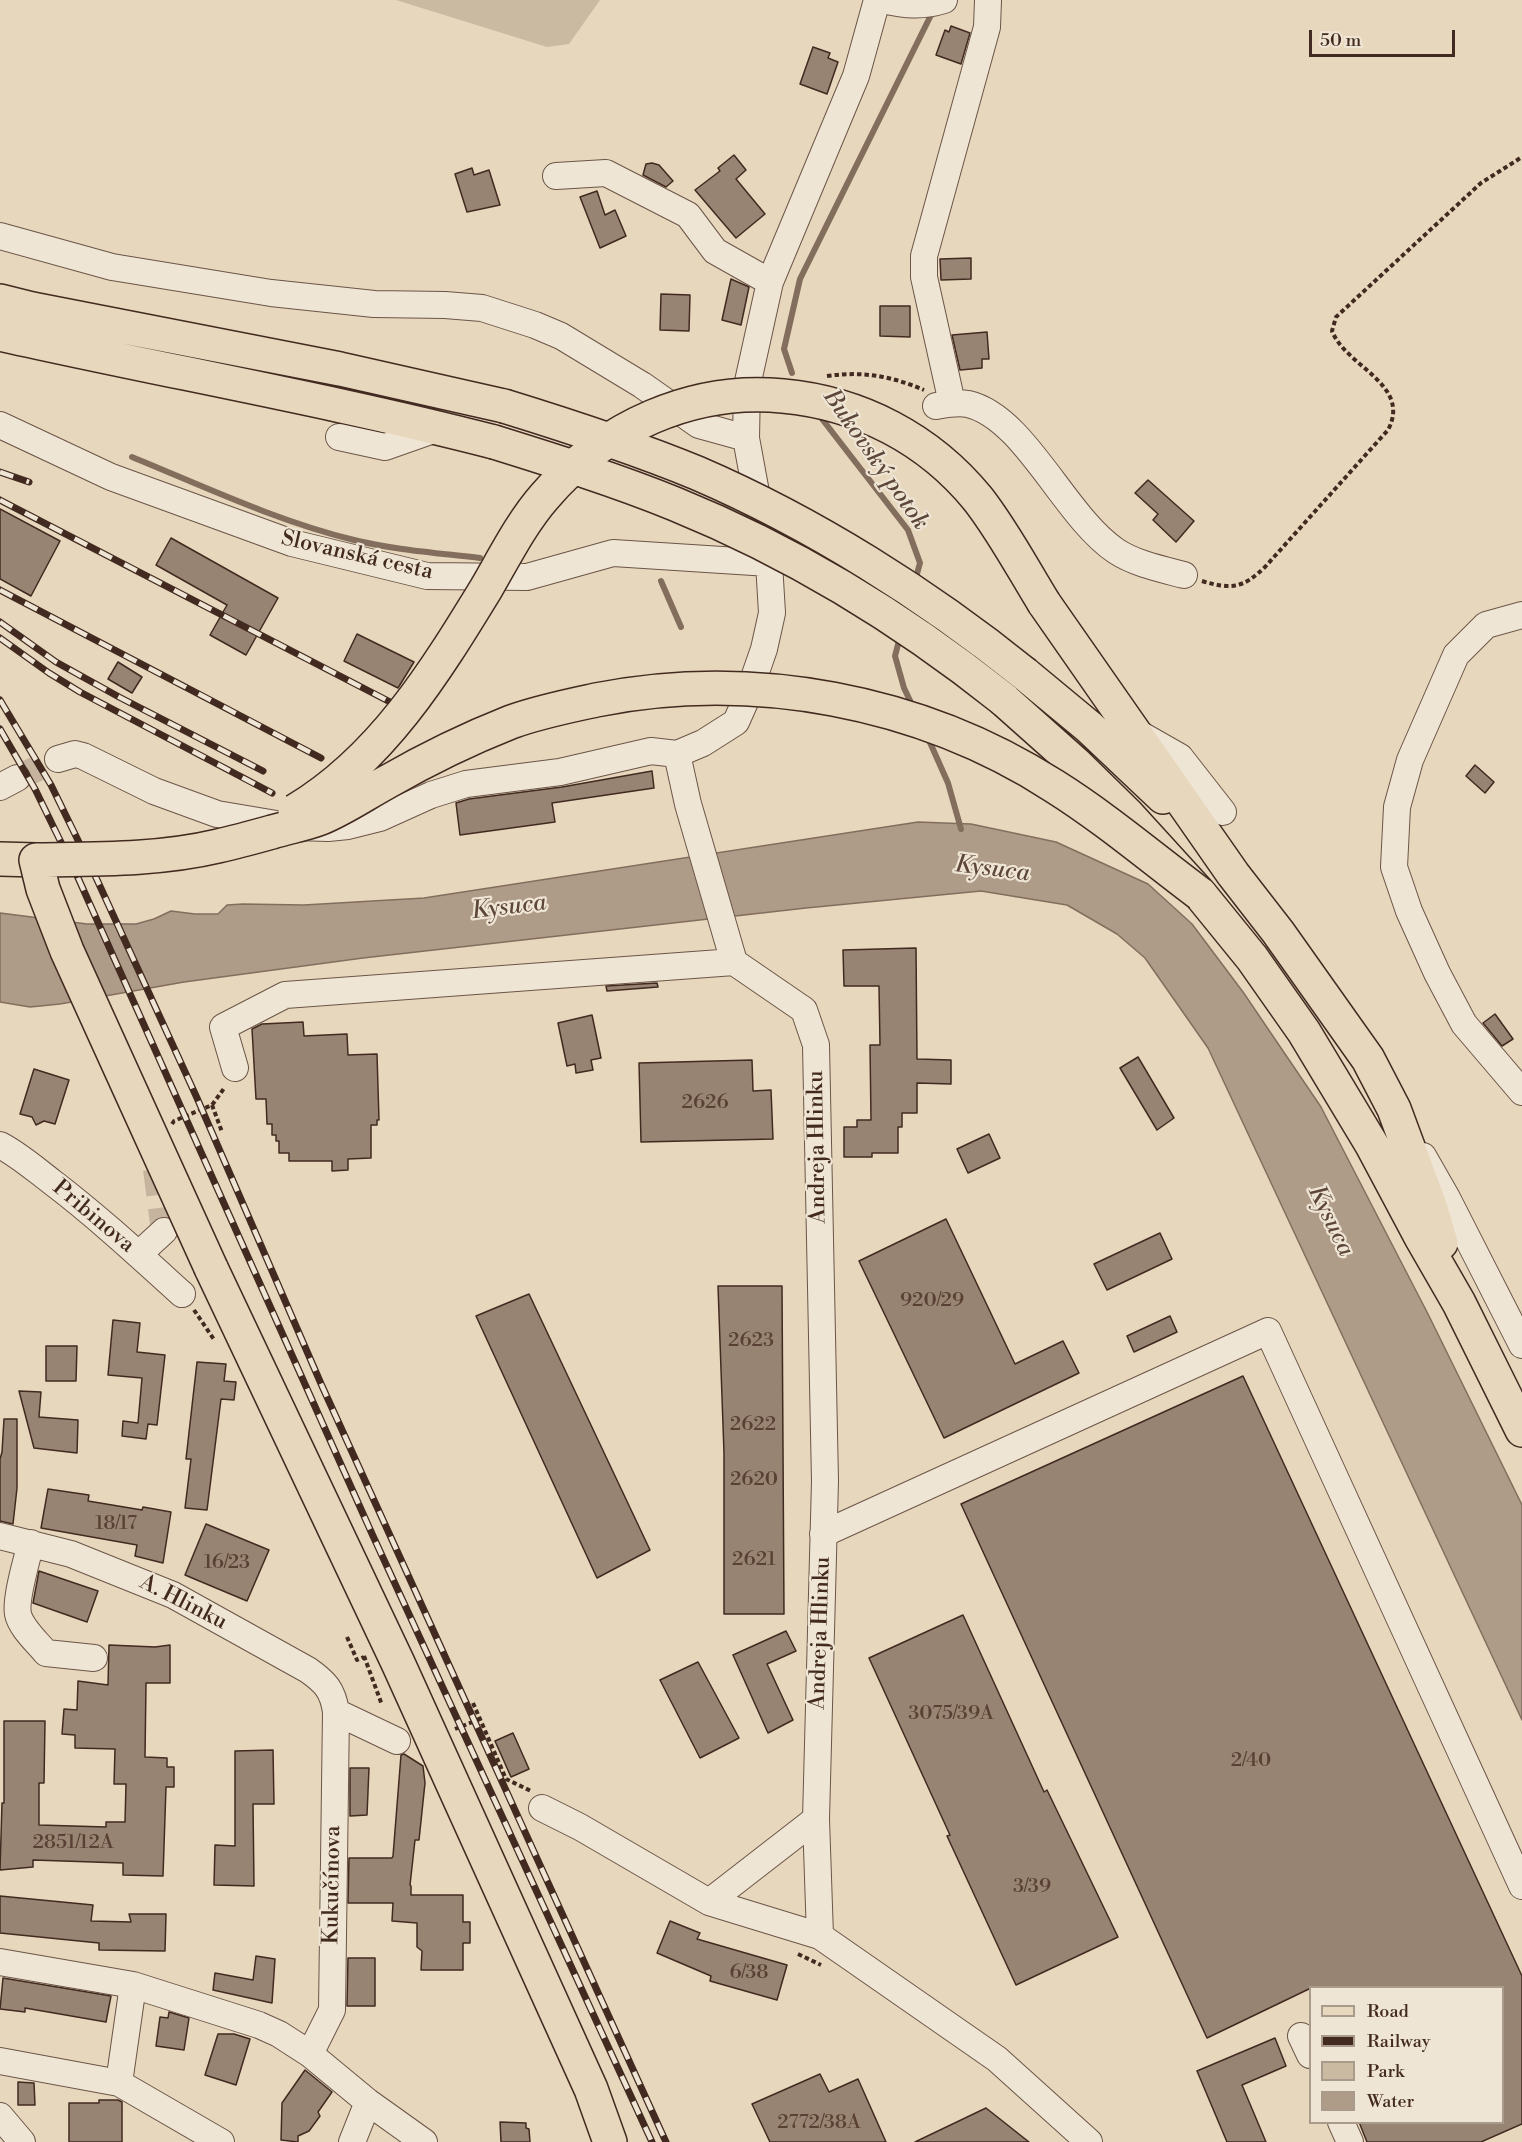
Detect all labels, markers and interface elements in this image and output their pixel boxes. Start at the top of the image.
scale bar [1312,18,1458,56]
text: 50 m [1320,29,1361,52]
water label: Bukovský potok [816,384,934,536]
street label: Slovanská cesta [279,526,435,586]
water label: Kysuca [953,851,1031,889]
water label: Kysuca [470,889,548,927]
street label: Andreja Hlinku [803,1070,833,1224]
house number: 2626 [681,1091,729,1115]
street label: Pribinova [47,1175,139,1259]
water label: Kysuca [1301,1181,1359,1261]
house number: 920/29 [900,1289,964,1313]
house number: 2623 [728,1329,774,1353]
house number: 2622 [730,1413,776,1437]
house number: 2620 [730,1468,778,1492]
house number: 18/17 [95,1512,137,1536]
house number: 2621 [732,1548,776,1572]
house number: 16/23 [204,1551,250,1575]
street label: Andreja Hlinku [805,1556,837,1710]
street label: A. Hlinku [135,1570,231,1636]
house number: 3075/39A [908,1702,994,1726]
house number: 2/40 [1231,1749,1271,1773]
street label: Kukučínova [319,1825,347,1945]
house number: 2851/12A [32,1831,114,1855]
house number: 3/39 [1013,1875,1051,1899]
house number: 6/38 [729,1961,769,1985]
legend [1309,1986,1504,2124]
text: Road [1367,2000,1409,2023]
text: Railway [1367,2030,1430,2053]
text: Park [1367,2060,1404,2083]
text: Water [1367,2090,1414,2113]
house number: 2772/38A [777,2111,861,2135]

